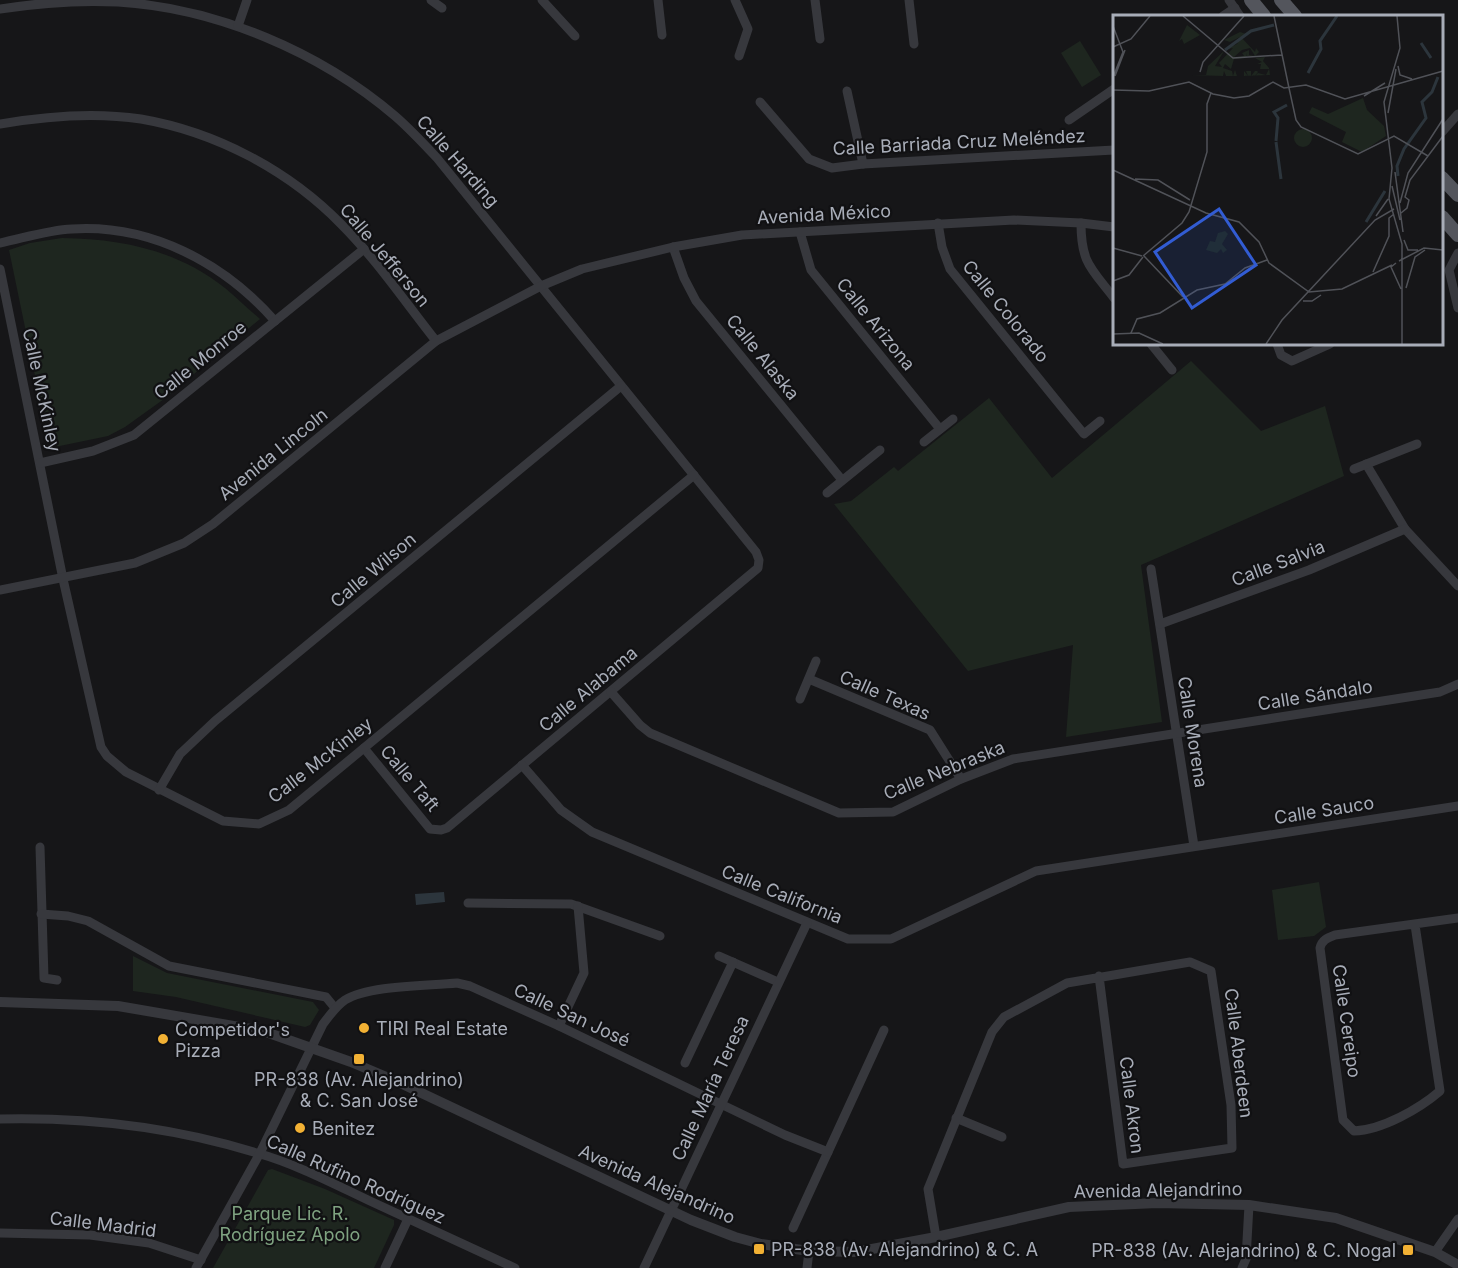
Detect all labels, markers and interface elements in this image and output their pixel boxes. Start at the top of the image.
inset map [1113,15,1443,345]
street label: Calle Harding [412,111,504,211]
street label: Calle Barriada Cruz Meléndez [832,125,1086,159]
street label: Calle Jefferson [336,199,434,311]
street label: Avenida México [756,200,892,228]
street label: Calle Colorado [958,256,1054,366]
street label: Calle Arizona [832,274,920,374]
street label: Calle Alaska [722,310,804,404]
street label: Calle Monroe [149,316,251,404]
street label: Calle McKinley [19,326,65,454]
street label: Avenida Lincoln [214,404,332,504]
street label: Calle Wilson [326,528,420,612]
street label: Calle Salvia [1228,536,1328,590]
street label: Calle Alabama [535,642,641,736]
street label: Calle Texas [836,666,934,724]
street label: Calle Morena [1174,675,1212,789]
street label: Calle Sándalo [1256,676,1374,714]
street label: Calle McKinley [264,713,376,807]
street label: Calle Nebraska [880,736,1008,804]
street label: Calle Taft [376,741,444,815]
street label: Calle Sauco [1273,792,1375,828]
street label: Calle California [718,860,846,928]
street label: Calle Cereipo [1329,963,1365,1079]
street label: Calle San José [510,979,634,1051]
street label: Calle Aberdeen [1221,987,1257,1119]
street label: Calle María Teresa [667,1012,753,1164]
place label: TIRI Real Estate [376,1018,508,1039]
place label: Competidor's Pizza [175,1019,290,1061]
marker: TIRI Real Estate [357,1021,371,1035]
marker: Competidor's Pizza [156,1032,170,1046]
marker: PR-838 (Av. Alejandrino) & C. San José [352,1052,366,1066]
street label: Calle Akron [1116,1055,1148,1155]
place label: PR-838 (Av. Alejandrino) & C. San José [254,1069,464,1111]
place label: Benitez [312,1118,375,1139]
marker: Benitez [293,1121,307,1135]
street label: Calle Rufino Rodríguez [263,1130,449,1228]
street label: Avenida Alejandrino [576,1140,738,1228]
street label: Avenida Alejandrino [1073,1178,1243,1202]
park label: Parque Lic. R. Rodríguez Apolo [220,1203,360,1245]
street label: Calle Madrid [48,1207,158,1241]
place label: PR-838 (Av. Alejandrino) & C. A [771,1239,1038,1260]
place label: PR-838 (Av. Alejandrino) & C. Nogal [1091,1240,1396,1261]
marker: PR-838 (Av. Alejandrino) & C. A [752,1242,766,1256]
marker: PR-838 (Av. Alejandrino) & C. Nogal [1401,1243,1415,1257]

